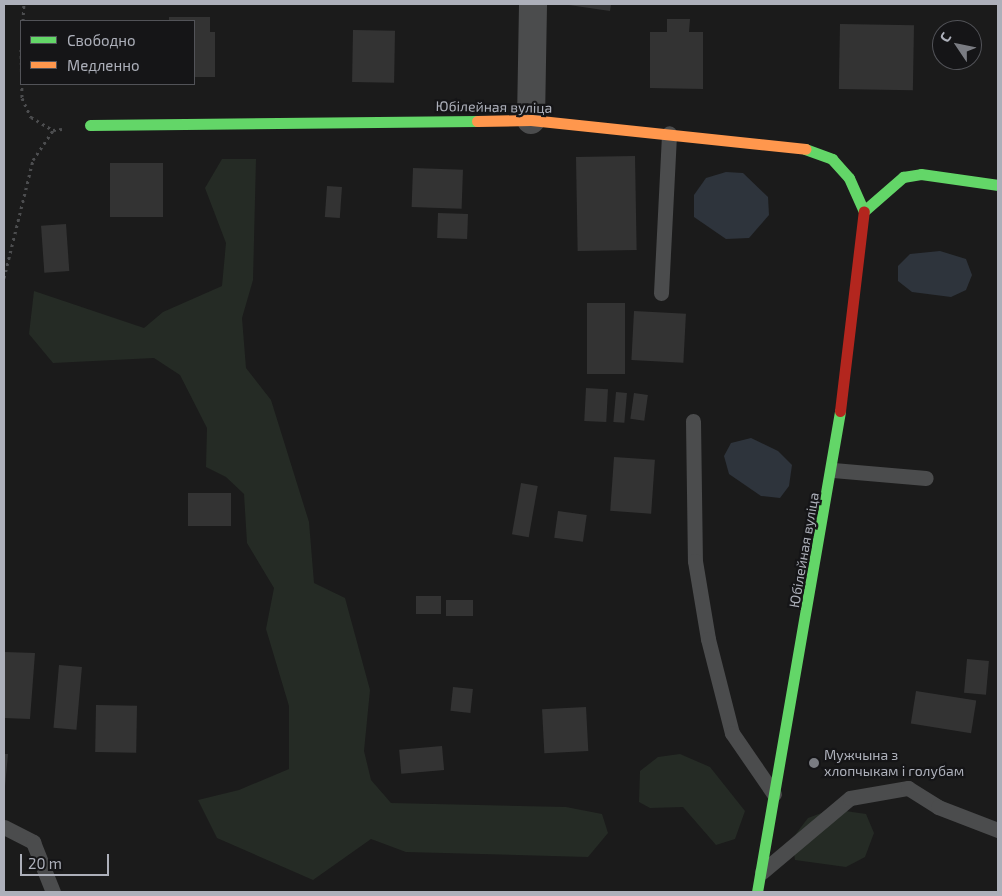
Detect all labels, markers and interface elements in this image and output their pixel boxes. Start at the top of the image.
legend [20,20,195,85]
north arrow [932,20,982,70]
text: С [936,29,954,45]
text: Свободно [67,31,136,49]
text: Медленно [67,56,140,74]
street label: Юбілейная вуліца [435,98,553,116]
street label: Юбілейная вуліца [786,491,822,609]
place label: Мужчына з хлопчыкам і голубам [824,747,964,780]
marker: Мужчына з хлопчыкам і голубам [808,757,820,769]
scale bar [22,844,111,876]
text: 20 m [28,854,62,872]

